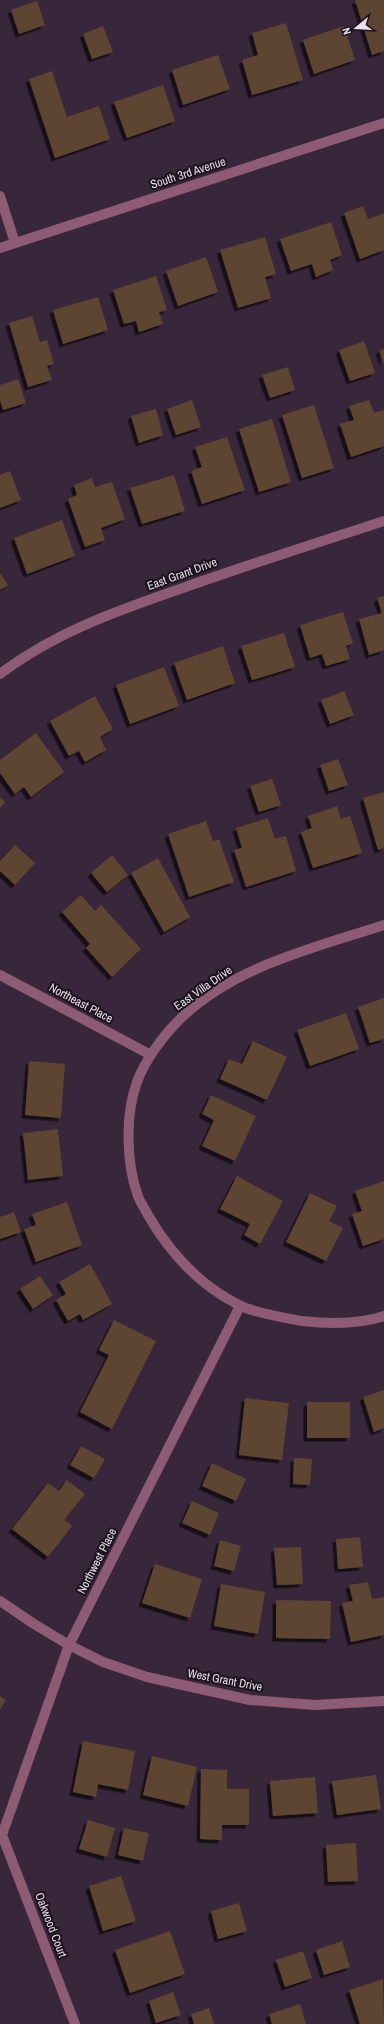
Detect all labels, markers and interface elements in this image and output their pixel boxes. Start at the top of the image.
north arrow [336,8,376,48]
text: N [339,26,354,36]
street label: South 3rd Avenue [148,153,228,193]
street label: East Grant Drive [145,554,219,594]
street label: East Villa Drive [171,962,235,1014]
street label: Northeast Place [46,980,116,1026]
street label: Northwest Place [74,1525,120,1597]
street label: West Grant Drive [186,1665,264,1695]
street label: Oakwood Court [31,1890,71,1960]

